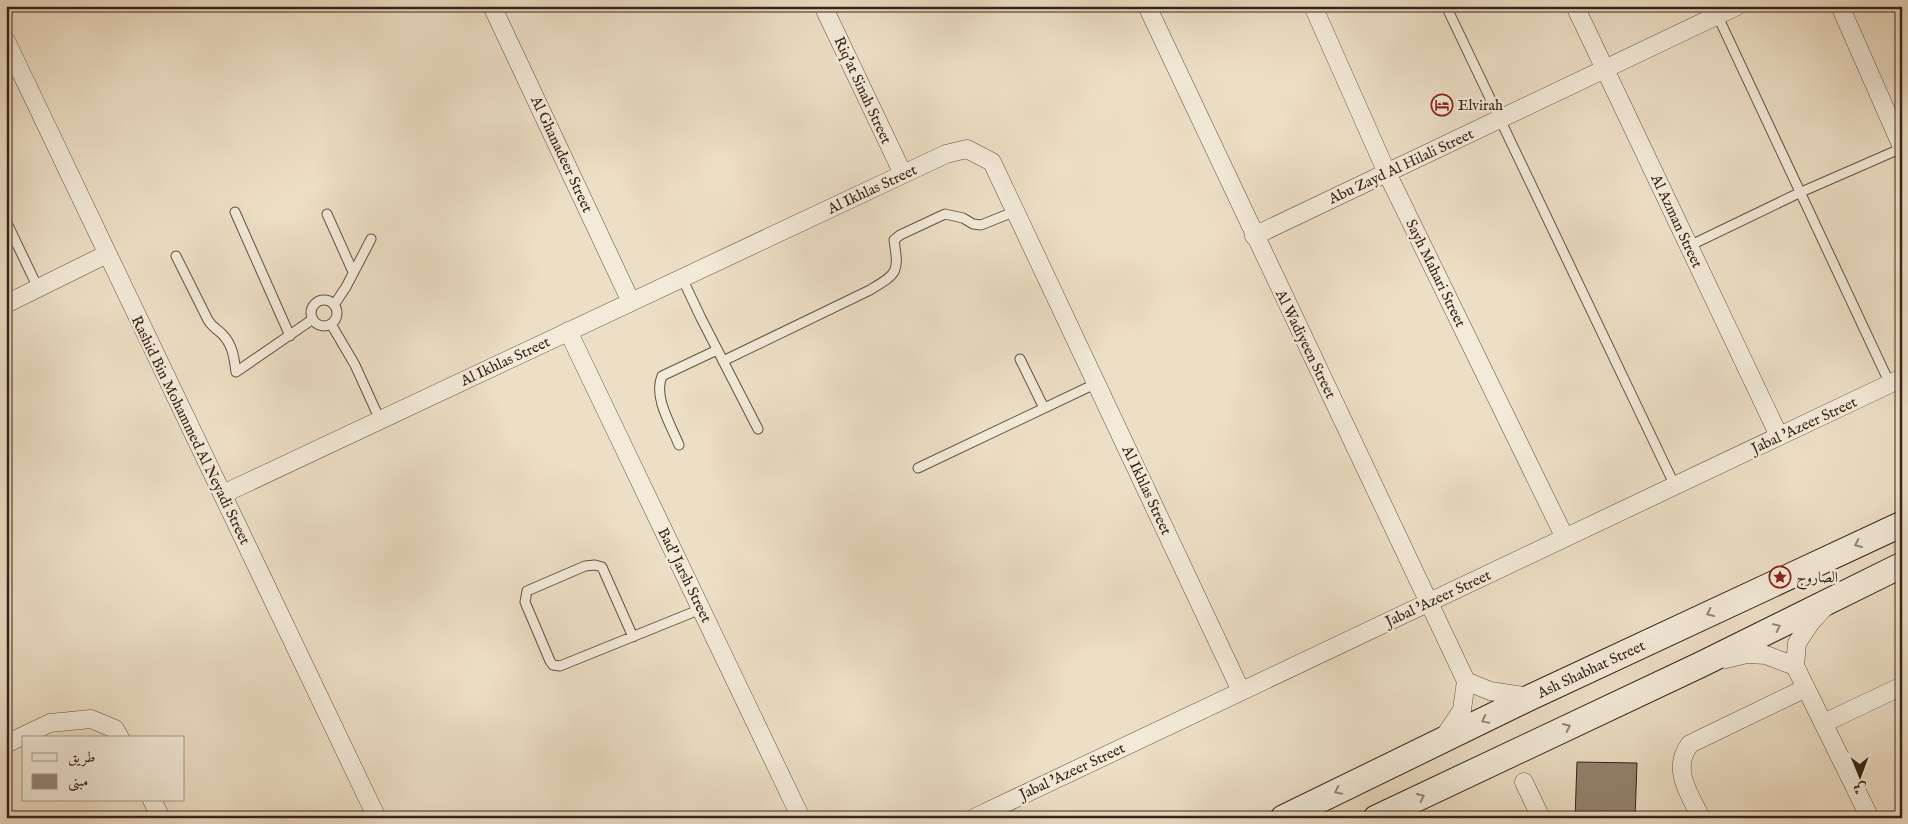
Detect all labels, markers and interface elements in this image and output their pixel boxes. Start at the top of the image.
street label: Riq'at Sinah Street [829,33,896,147]
street label: Al Ghanadeer Street [526,92,597,215]
hotel icon: Elvirah [1430,93,1454,117]
place label: Elvirah [1458,96,1503,115]
street label: Abu Zayd Al Hilali Street [1325,124,1477,209]
street label: Al Ikhlas Street [824,160,920,219]
street label: Al Azman Street [1646,170,1707,271]
street label: Sayh Mahari Street [1401,216,1470,330]
street label: Al Wadiyeen Street [1271,286,1340,402]
street label: Rashid Bin Mohammed Al Neyadi Street [127,313,254,548]
street label: Al Ikhlas Street [457,332,553,391]
street label: Jabal 'Azeer Street [1746,393,1860,459]
street label: Al Ikhlas Street [1117,442,1176,538]
street label: Bad' Jarsh Street [653,525,716,626]
one-way arrow [1854,538,1863,549]
place icon: الصاروج [1768,565,1792,589]
street label: Jabal 'Azeer Street [1380,566,1494,632]
place label: الصاروج [1796,568,1838,590]
one-way arrow [1707,607,1716,617]
one-way arrow [1772,623,1781,633]
street label: Ash Shabhat Street [1533,636,1648,703]
one-way arrow [1481,714,1490,724]
one-way arrow [1562,723,1571,734]
legend [22,736,185,802]
street label: Jabal 'Azeer Street [1014,739,1128,805]
text: طريق [68,748,95,767]
north arrow [1836,752,1886,802]
text: مبنى [68,772,88,792]
text: ش [1853,779,1867,797]
one-way arrow [1334,785,1343,795]
one-way arrow [1415,793,1424,803]

